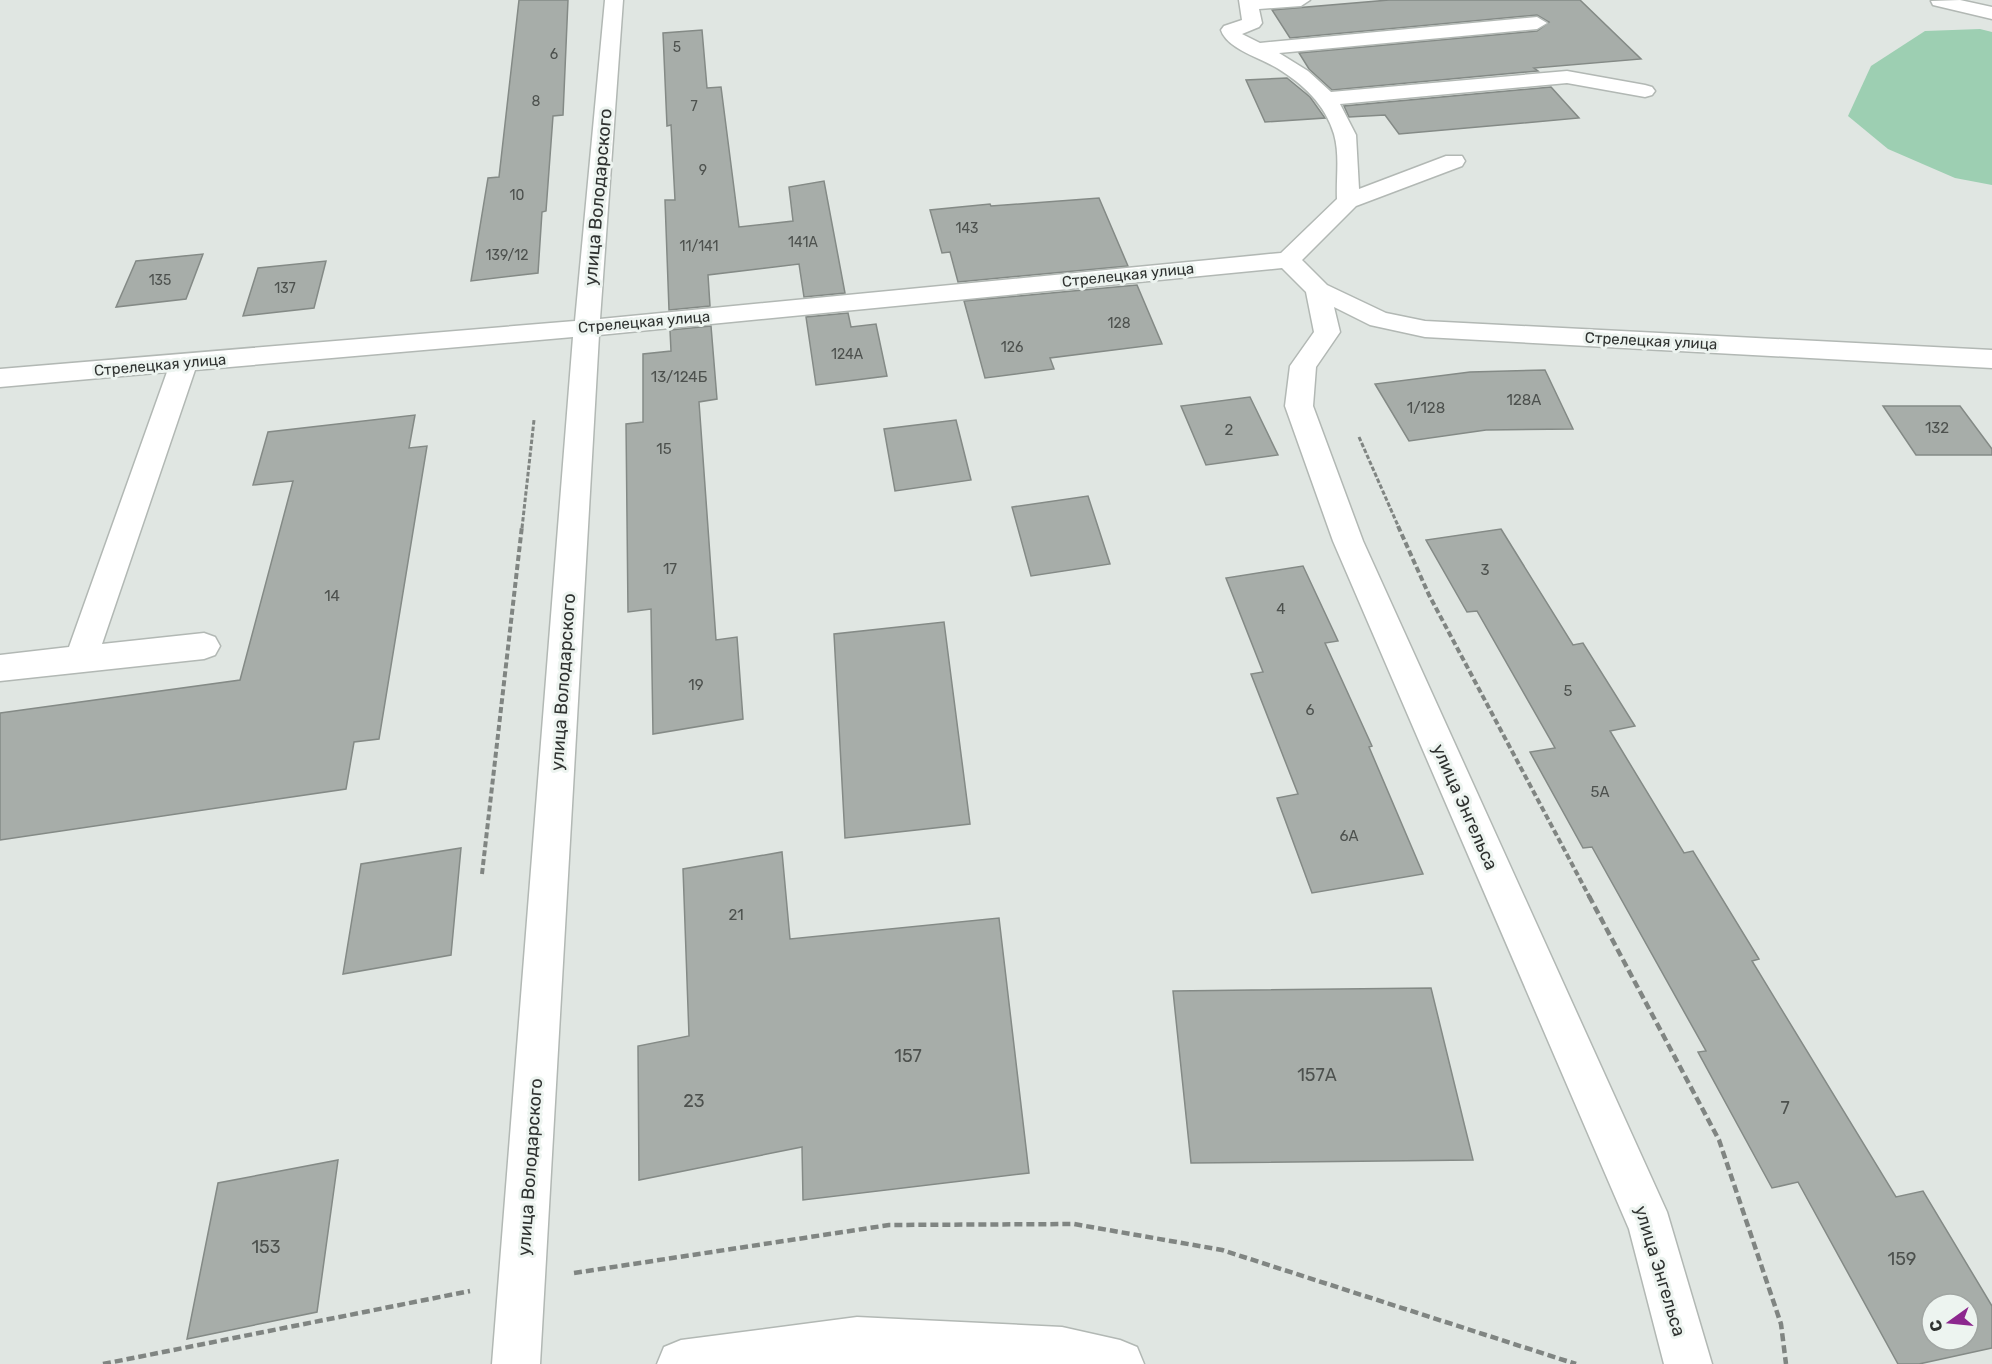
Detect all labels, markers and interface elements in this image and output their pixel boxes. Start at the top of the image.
house number: 5 [673,39,681,56]
house number: 6 [550,46,558,63]
house number: 8 [532,93,541,110]
house number: 7 [690,98,698,115]
street label: улица Володарского [579,107,617,287]
house number: 9 [699,162,707,179]
house number: 10 [510,187,525,204]
house number: 143 [955,220,979,237]
house number: 141А [788,234,819,251]
house number: 11/141 [679,238,719,255]
house number: 139/12 [486,247,528,264]
street label: Стрелецкая улица [1061,259,1195,291]
house number: 135 [149,272,171,289]
house number: 137 [274,280,296,297]
street label: Стрелецкая улица [577,307,711,337]
house number: 128 [1107,315,1131,332]
street label: Стрелецкая улица [1584,329,1718,353]
house number: 126 [1001,339,1023,356]
house number: 124А [831,346,864,363]
street label: Стрелецкая улица [93,350,227,380]
house number: 13/124Б [651,368,708,386]
house number: 128А [1507,391,1541,409]
house number: 1/128 [1407,399,1445,417]
house number: 132 [1925,419,1949,437]
house number: 2 [1225,421,1234,439]
house number: 15 [656,440,672,458]
house number: 17 [663,560,677,578]
house number: 3 [1480,561,1490,579]
house number: 14 [324,587,340,605]
street label: улица Володарского [546,592,580,772]
house number: 4 [1276,600,1286,618]
house number: 19 [688,676,704,694]
house number: 5 [1564,682,1573,700]
house number: 6 [1305,701,1315,719]
street label: улица Энгельса [1427,741,1503,873]
house number: 5А [1591,783,1609,801]
house number: 6А [1339,827,1359,845]
house number: 21 [728,906,744,924]
house number: 157 [894,1045,922,1067]
house number: 157А [1297,1064,1337,1086]
street label: улица Володарского [513,1077,547,1257]
house number: 23 [683,1090,705,1112]
house number: 7 [1780,1097,1790,1119]
street label: улица Энгельса [1630,1203,1690,1339]
house number: 153 [251,1236,281,1258]
house number: 159 [1887,1248,1917,1270]
north arrow [1920,1292,1980,1352]
text: С [1925,1318,1947,1334]

